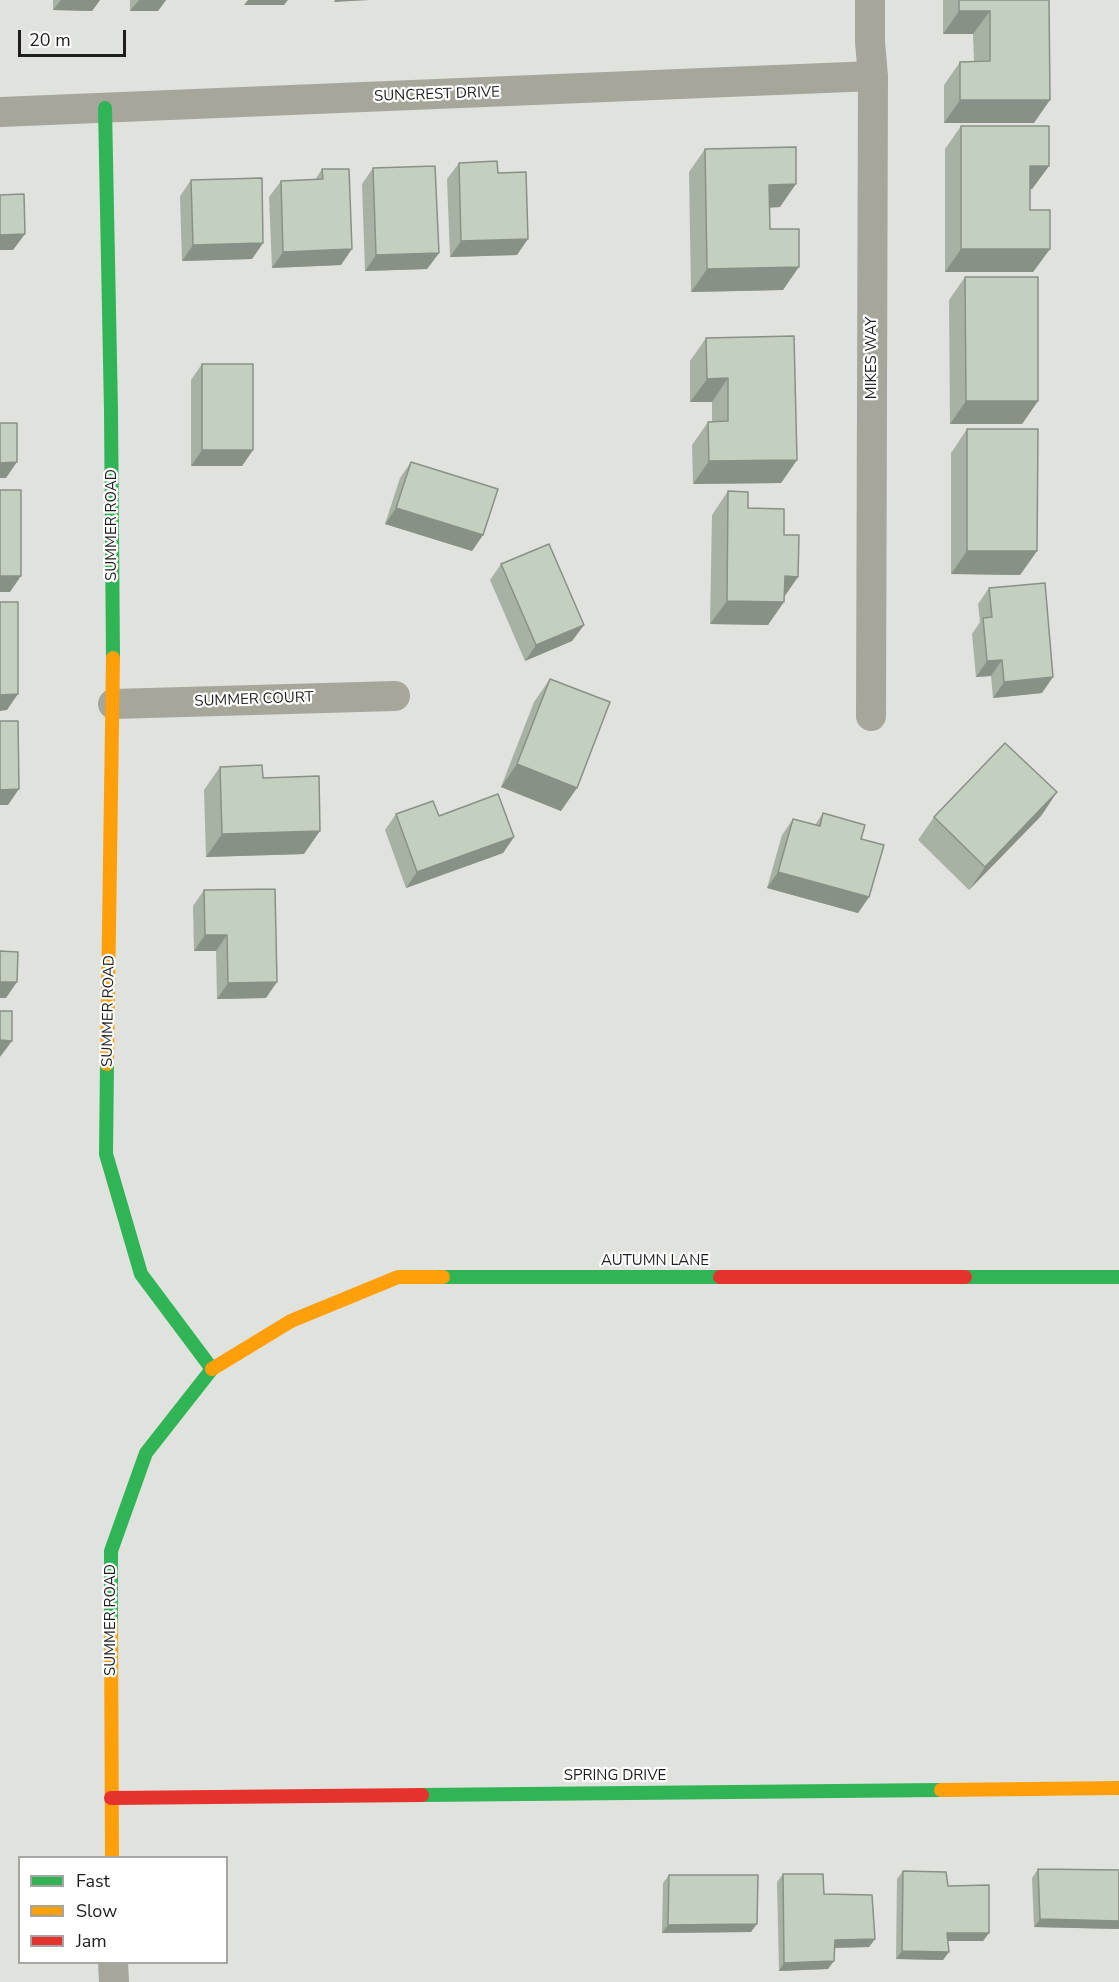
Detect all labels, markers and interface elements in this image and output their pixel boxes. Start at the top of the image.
scale bar [21,18,129,56]
text: 20 m [29,28,71,52]
street label: SUNCREST DRIVE [374,84,500,106]
street label: MIKES WAY [863,317,881,399]
street label: SUMMER ROAD [103,469,121,581]
street label: SUMMER COURT [194,689,314,711]
street label: SUMMER ROAD [99,955,119,1067]
street label: AUTUMN LANE [601,1252,709,1270]
street label: SUMMER ROAD [102,1564,120,1676]
street label: SPRING DRIVE [564,1767,666,1785]
legend [18,1856,228,1964]
text: Fast [76,1869,110,1893]
text: Slow [76,1899,117,1923]
text: Jam [76,1929,107,1953]

